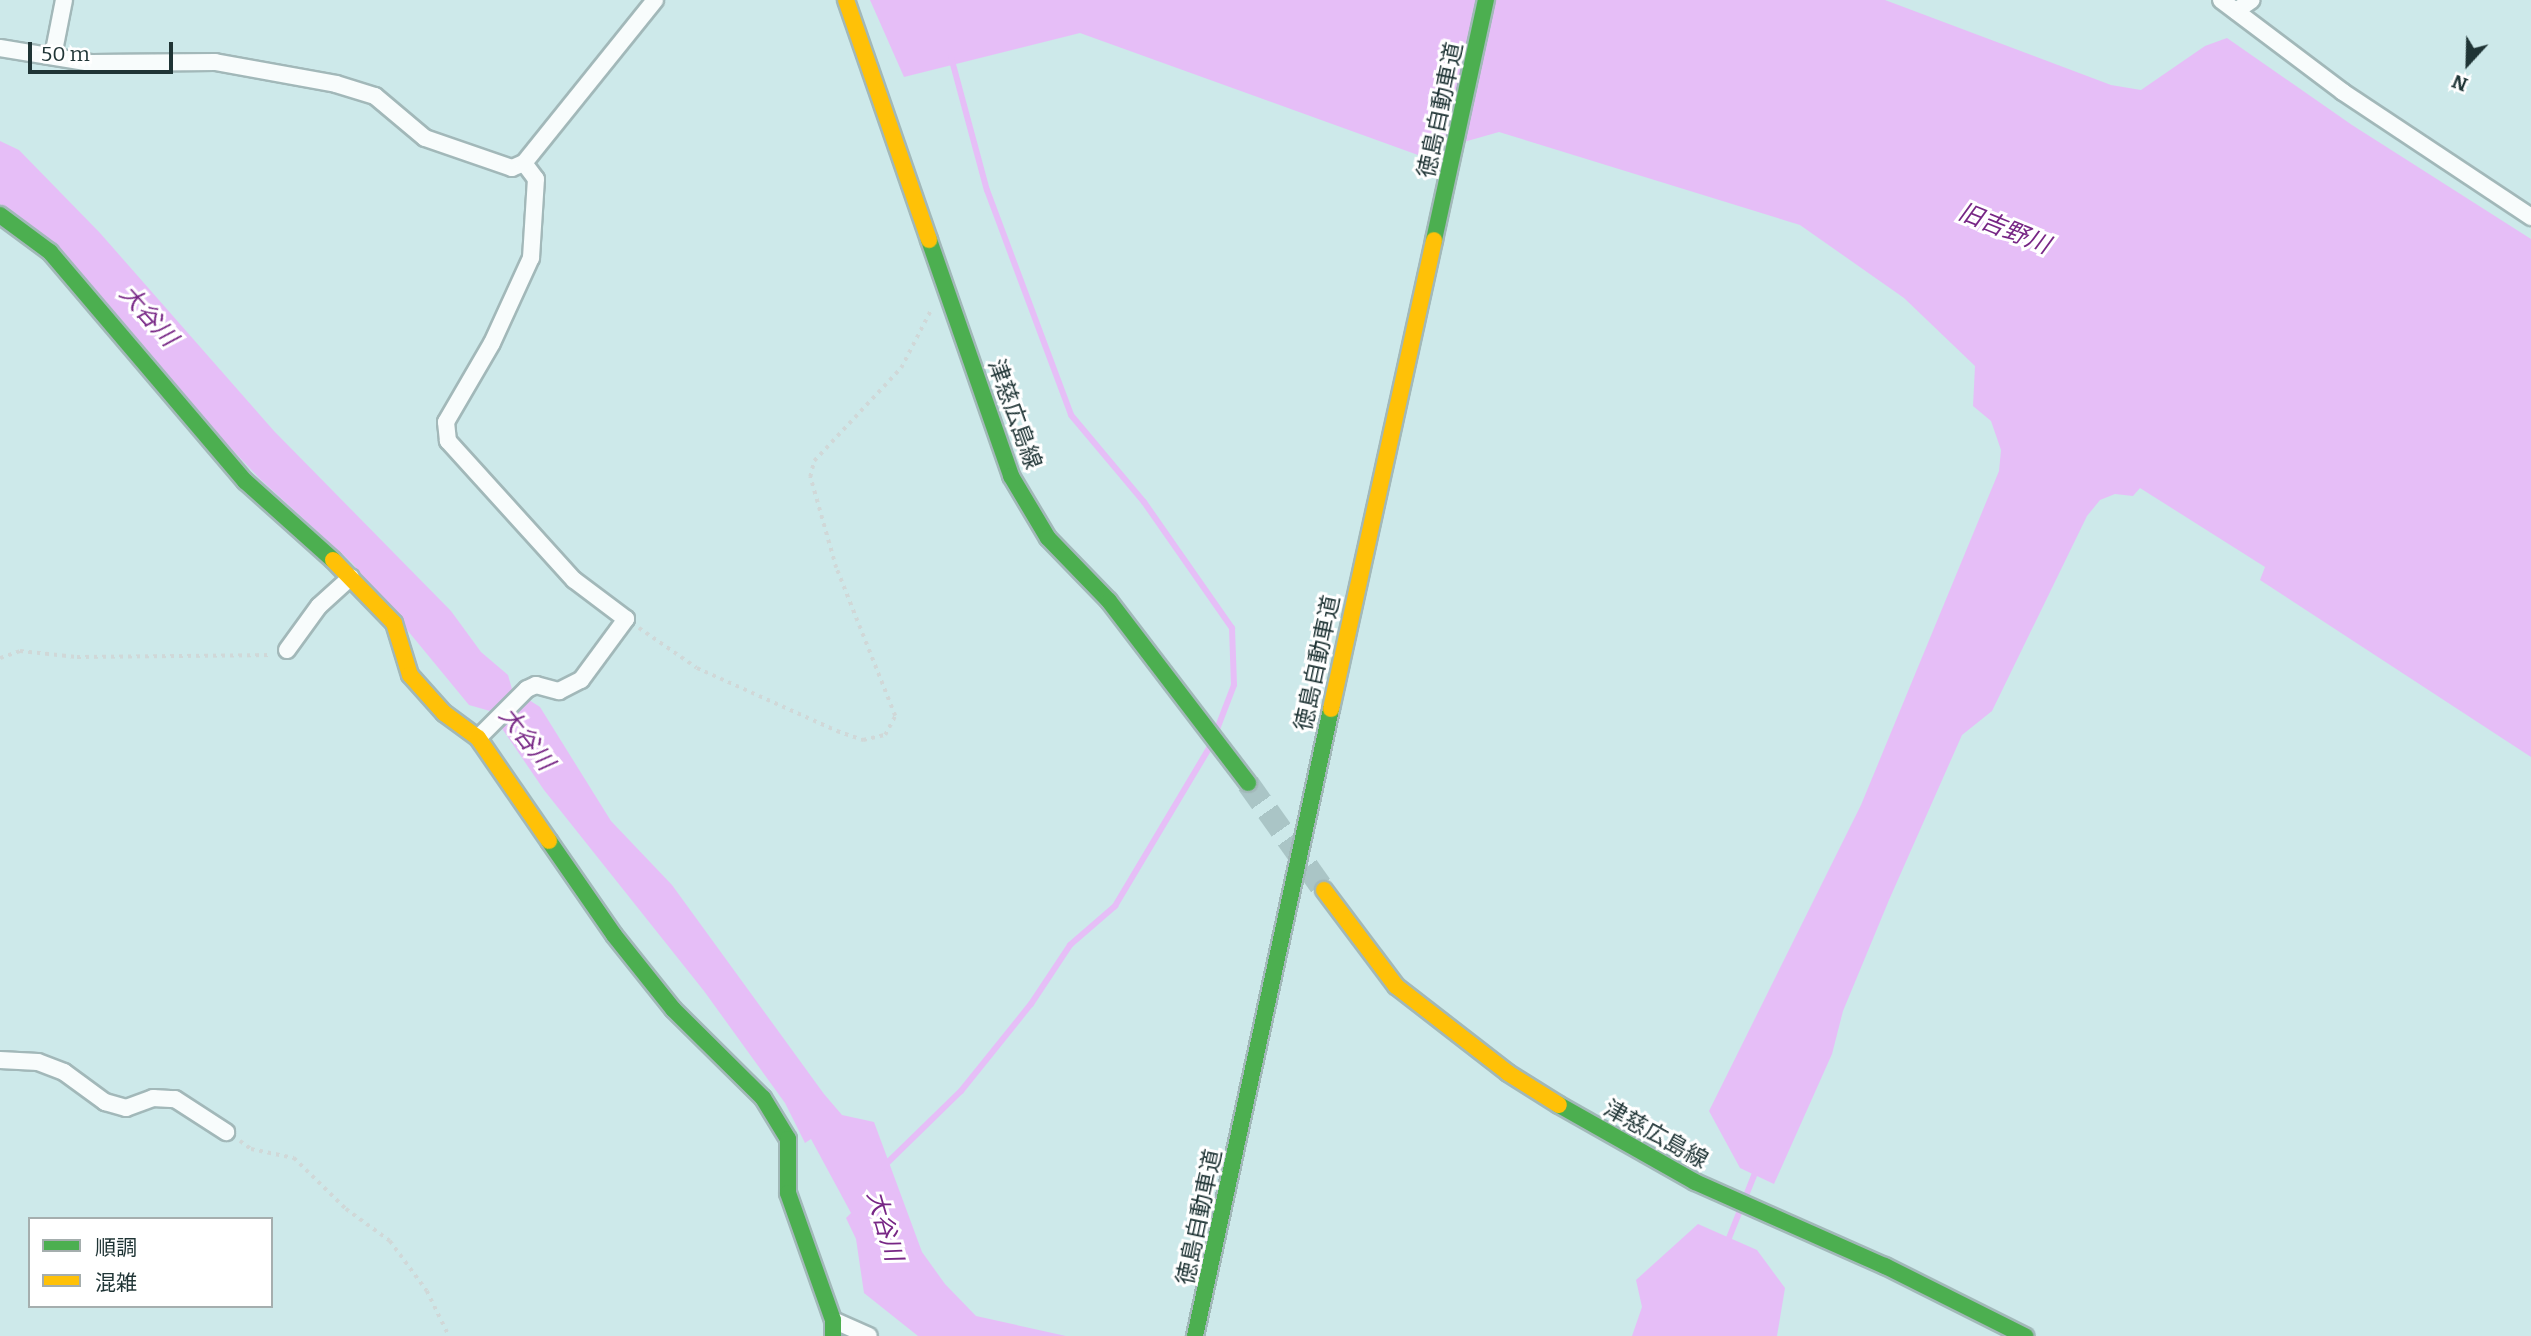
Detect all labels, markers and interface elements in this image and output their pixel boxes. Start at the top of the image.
scale bar [32,28,177,72]
north arrow [2433,28,2503,98]
street label: 徳島自動車道 [1412,40,1468,180]
text: 50 m [41,41,90,67]
text: N [2449,70,2471,96]
water label: 旧吉野川 [1954,198,2054,260]
water label: 大谷川 [113,280,183,352]
street label: 津慈広島線 [982,355,1048,473]
street label: 徳島自動車道 [1289,593,1345,733]
water label: 大谷川 [492,702,560,776]
street label: 津慈広島線 [1599,1094,1713,1174]
street label: 徳島自動車道 [1171,1147,1227,1287]
water label: 大谷川 [860,1187,908,1265]
legend [28,1217,273,1308]
text: 順調 [95,1235,137,1261]
text: 混雑 [95,1270,137,1296]

